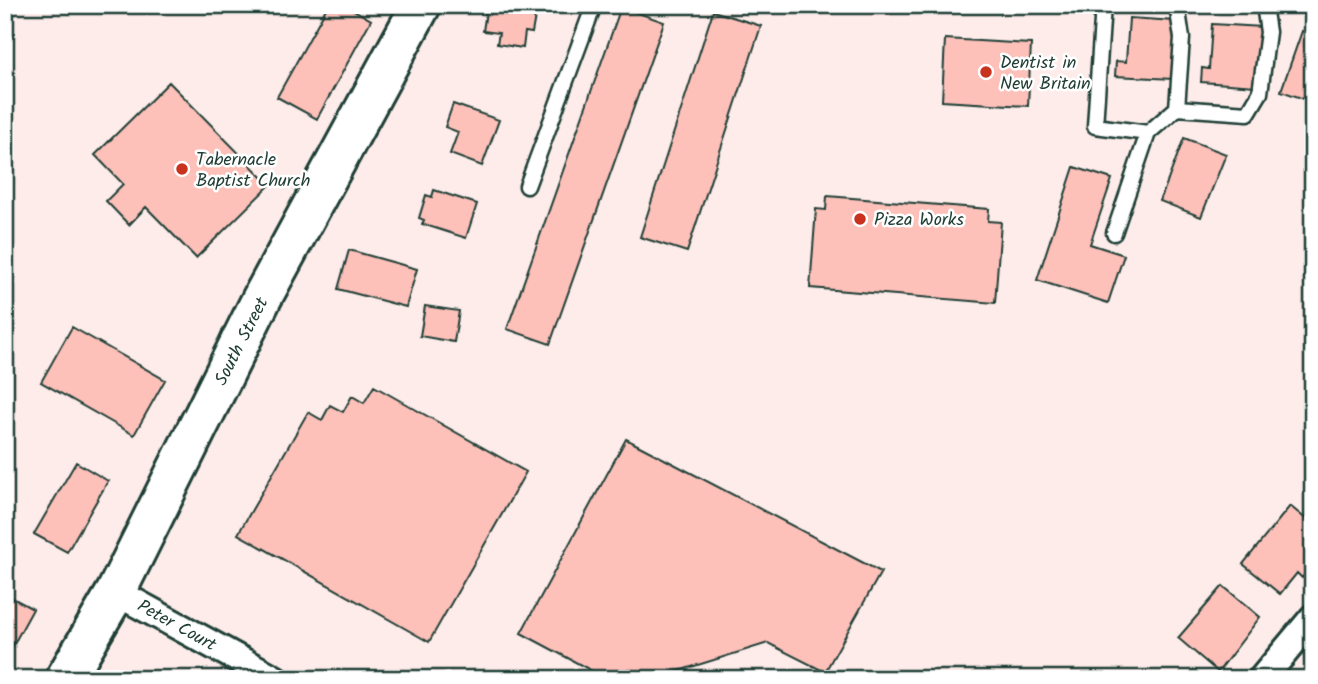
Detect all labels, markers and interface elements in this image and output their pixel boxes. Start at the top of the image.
place label: Dentist in New Britain [1000,49,1091,99]
marker: Dentist in New Britain [978,64,994,80]
place label: Tabernacle Baptist Church [196,146,310,196]
marker: Tabernacle Baptist Church [174,161,190,177]
place label: Pizza Works [874,206,964,235]
marker: Pizza Works [852,211,868,227]
street label: South Street [208,291,277,391]
street label: Peter Court [131,593,222,660]

